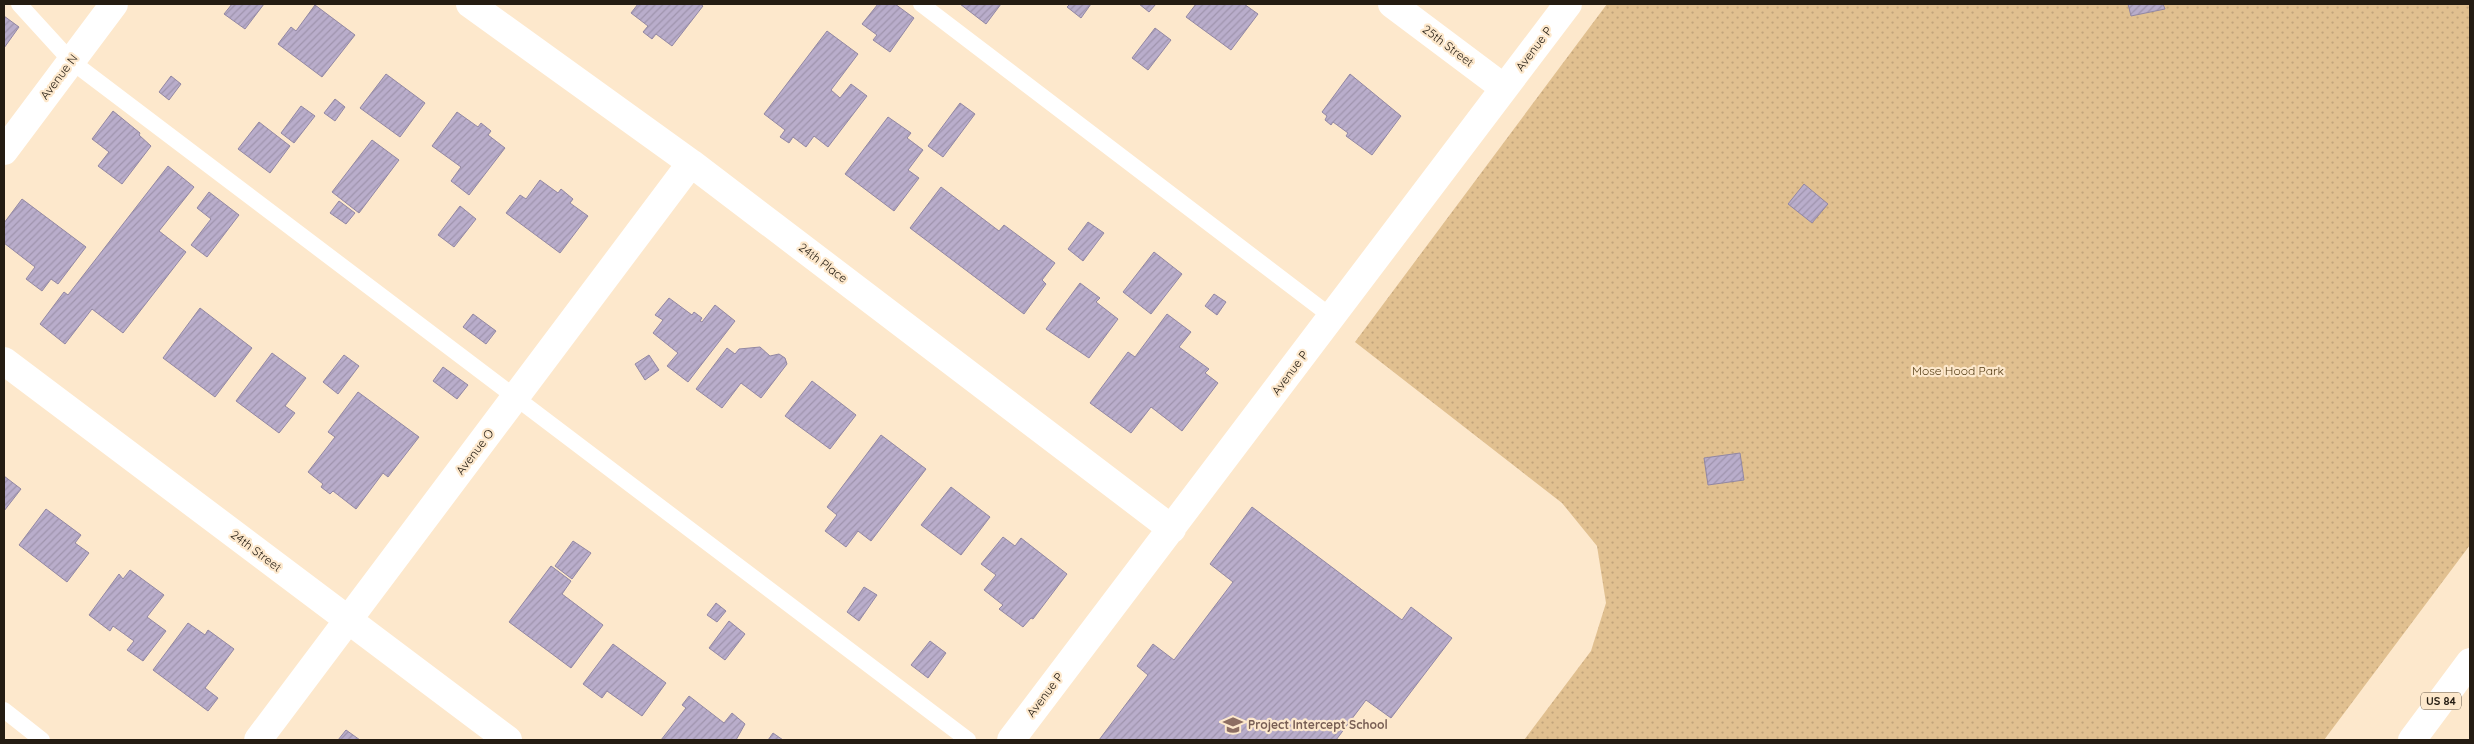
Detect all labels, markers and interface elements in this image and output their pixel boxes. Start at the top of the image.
street label: 25th Street [1420,22,1477,70]
street label: Avenue P [1512,24,1555,74]
street label: Avenue N [37,51,81,102]
street label: 24th Place [796,239,851,286]
street label: Avenue P [1268,348,1311,398]
park label: Mose Hood Park [1912,363,2004,378]
street label: Avenue O [453,426,497,478]
street label: 24th Street [228,527,285,575]
street label: Avenue P [1023,670,1066,720]
road number: US 84 [2421,692,2461,709]
school or university icon: Project Intercept School [1222,714,1244,736]
place label: Project Intercept School [1248,717,1388,732]

